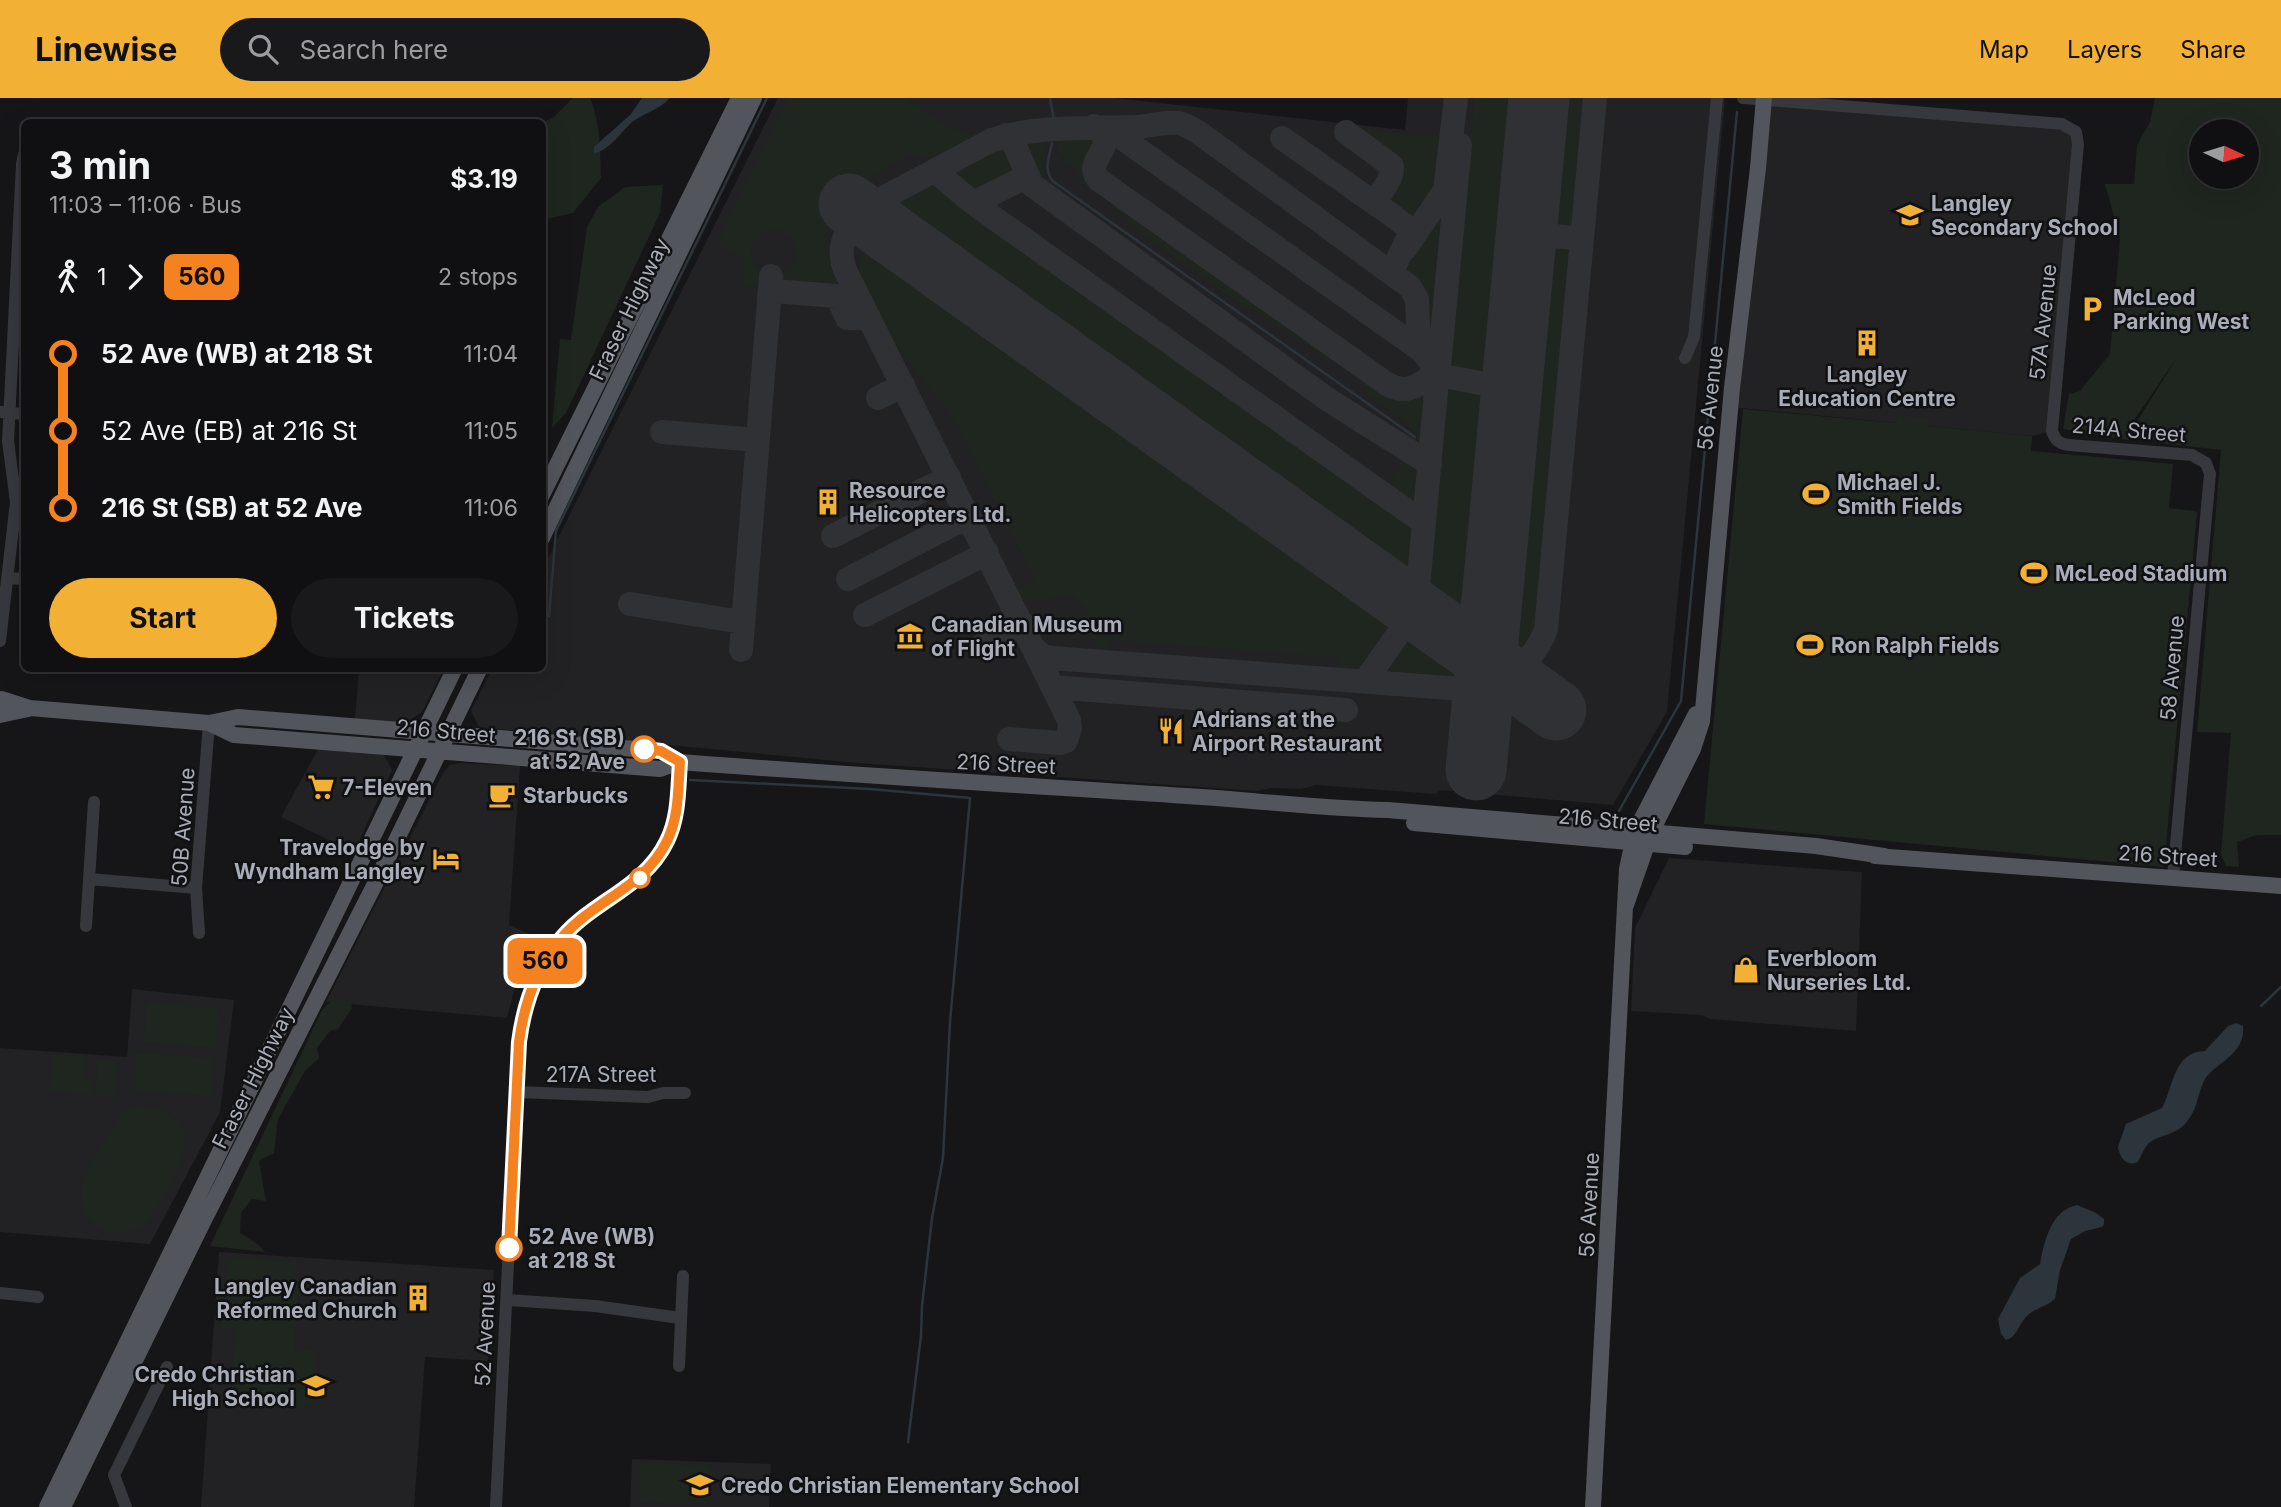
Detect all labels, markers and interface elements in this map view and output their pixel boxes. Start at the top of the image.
search box [220,18,710,81]
text: Linewise [35,29,178,69]
icon: search [244,30,282,68]
text: Search here [300,34,448,65]
text: Map [1979,35,2029,64]
text: Layers [2067,35,2142,64]
text: Share [2180,35,2246,64]
north arrow [2189,119,2259,189]
map controls [2189,119,2259,189]
text: 3 min [49,142,151,188]
text: $3.19 [450,163,518,194]
text: 11:03 – 11:06 · Bus [49,191,242,219]
place label: Langley Secondary School [1931,191,2118,240]
school or university icon: Langley Secondary School [1895,200,1925,230]
street label: Fraser Highway [584,234,674,384]
icon: walk [49,258,87,296]
icon: forward [116,258,154,296]
text: 560 [178,262,225,291]
text: 1 [97,263,106,291]
text: 2 stops [438,263,518,291]
street label: 57A Avenue [2024,263,2062,381]
place label: McLeod Parking West [2113,285,2250,334]
parking icon: McLeod Parking West [2077,294,2107,324]
building icon: Langley Education Centre [1852,328,1882,358]
text: 52 Ave (WB) at 218 St [101,338,373,369]
text: 11:04 [463,340,518,368]
street label: 56 Avenue [1692,344,1728,452]
place label: Langley Education Centre [1778,362,1956,411]
street label: 214A Street [2071,413,2187,447]
text: 52 Ave (EB) at 216 St [101,415,357,446]
text: 11:05 [464,417,518,445]
place label: Michael J. Smith Fields [1837,470,1963,519]
place label: Resource Helicopters Ltd. [849,478,1011,527]
sports icon: Michael J. Smith Fields [1801,479,1831,509]
building icon: Resource Helicopters Ltd. [813,487,843,517]
text: 216 St (SB) at 52 Ave [101,492,363,523]
text: 11:06 [464,494,518,522]
sports icon: McLeod Stadium [2019,558,2049,588]
place label: McLeod Stadium [2055,561,2227,586]
button: Start [49,578,277,658]
button: Tickets [291,578,518,658]
place label: Canadian Museum of Flight [931,612,1122,661]
street label: 58 Avenue [2155,614,2189,722]
museum icon: Canadian Museum of Flight [895,621,925,651]
sports icon: Ron Ralph Fields [1795,630,1825,660]
place label: Ron Ralph Fields [1831,633,2000,658]
place label: Adrians at the Airport Restaurant [1192,707,1382,756]
street label: 216 Street [395,714,497,748]
restaurant icon: Adrians at the Airport Restaurant [1156,716,1186,746]
place label: 216 St (SB) at 52 Ave [514,725,625,774]
marker: 216 St (SB) at 52 Ave [631,736,657,762]
street label: 216 Street [956,749,1056,779]
street label: 50B Avenue [166,767,200,887]
supermarket icon: 7-Eleven [306,772,336,802]
place label: 7-Eleven [342,775,432,800]
cafe icon: Starbucks [487,780,517,810]
place label: Starbucks [523,783,628,808]
street label: 216 Street [1557,803,1659,837]
place label: Travelodge by Wyndham Langley [234,835,425,884]
street label: 216 Street [2117,840,2219,872]
hotel icon: Travelodge by Wyndham Langley [431,844,461,874]
unlabelled marker [630,868,650,888]
line badge: 560 [505,938,585,984]
text: 560 [521,946,569,975]
place label: Everbloom Nurseries Ltd. [1767,946,1912,995]
shop icon: Everbloom Nurseries Ltd. [1731,955,1761,985]
street label: Fraser Highway [207,1003,299,1153]
street label: 217A Street [546,1062,656,1087]
street label: 56 Avenue [1574,1152,1604,1258]
place label: 52 Ave (WB) at 218 St [528,1224,655,1273]
marker: 52 Ave (WB) at 218 St [496,1235,522,1261]
place label: Langley Canadian Reformed Church [214,1274,397,1323]
street label: 52 Avenue [470,1281,500,1387]
building icon: Langley Canadian Reformed Church [403,1283,433,1313]
place label: Credo Christian High School [134,1362,295,1411]
school or university icon: Credo Christian High School [301,1371,331,1401]
school or university icon: Credo Christian Elementary School [685,1470,715,1500]
place label: Credo Christian Elementary School [721,1473,1079,1498]

